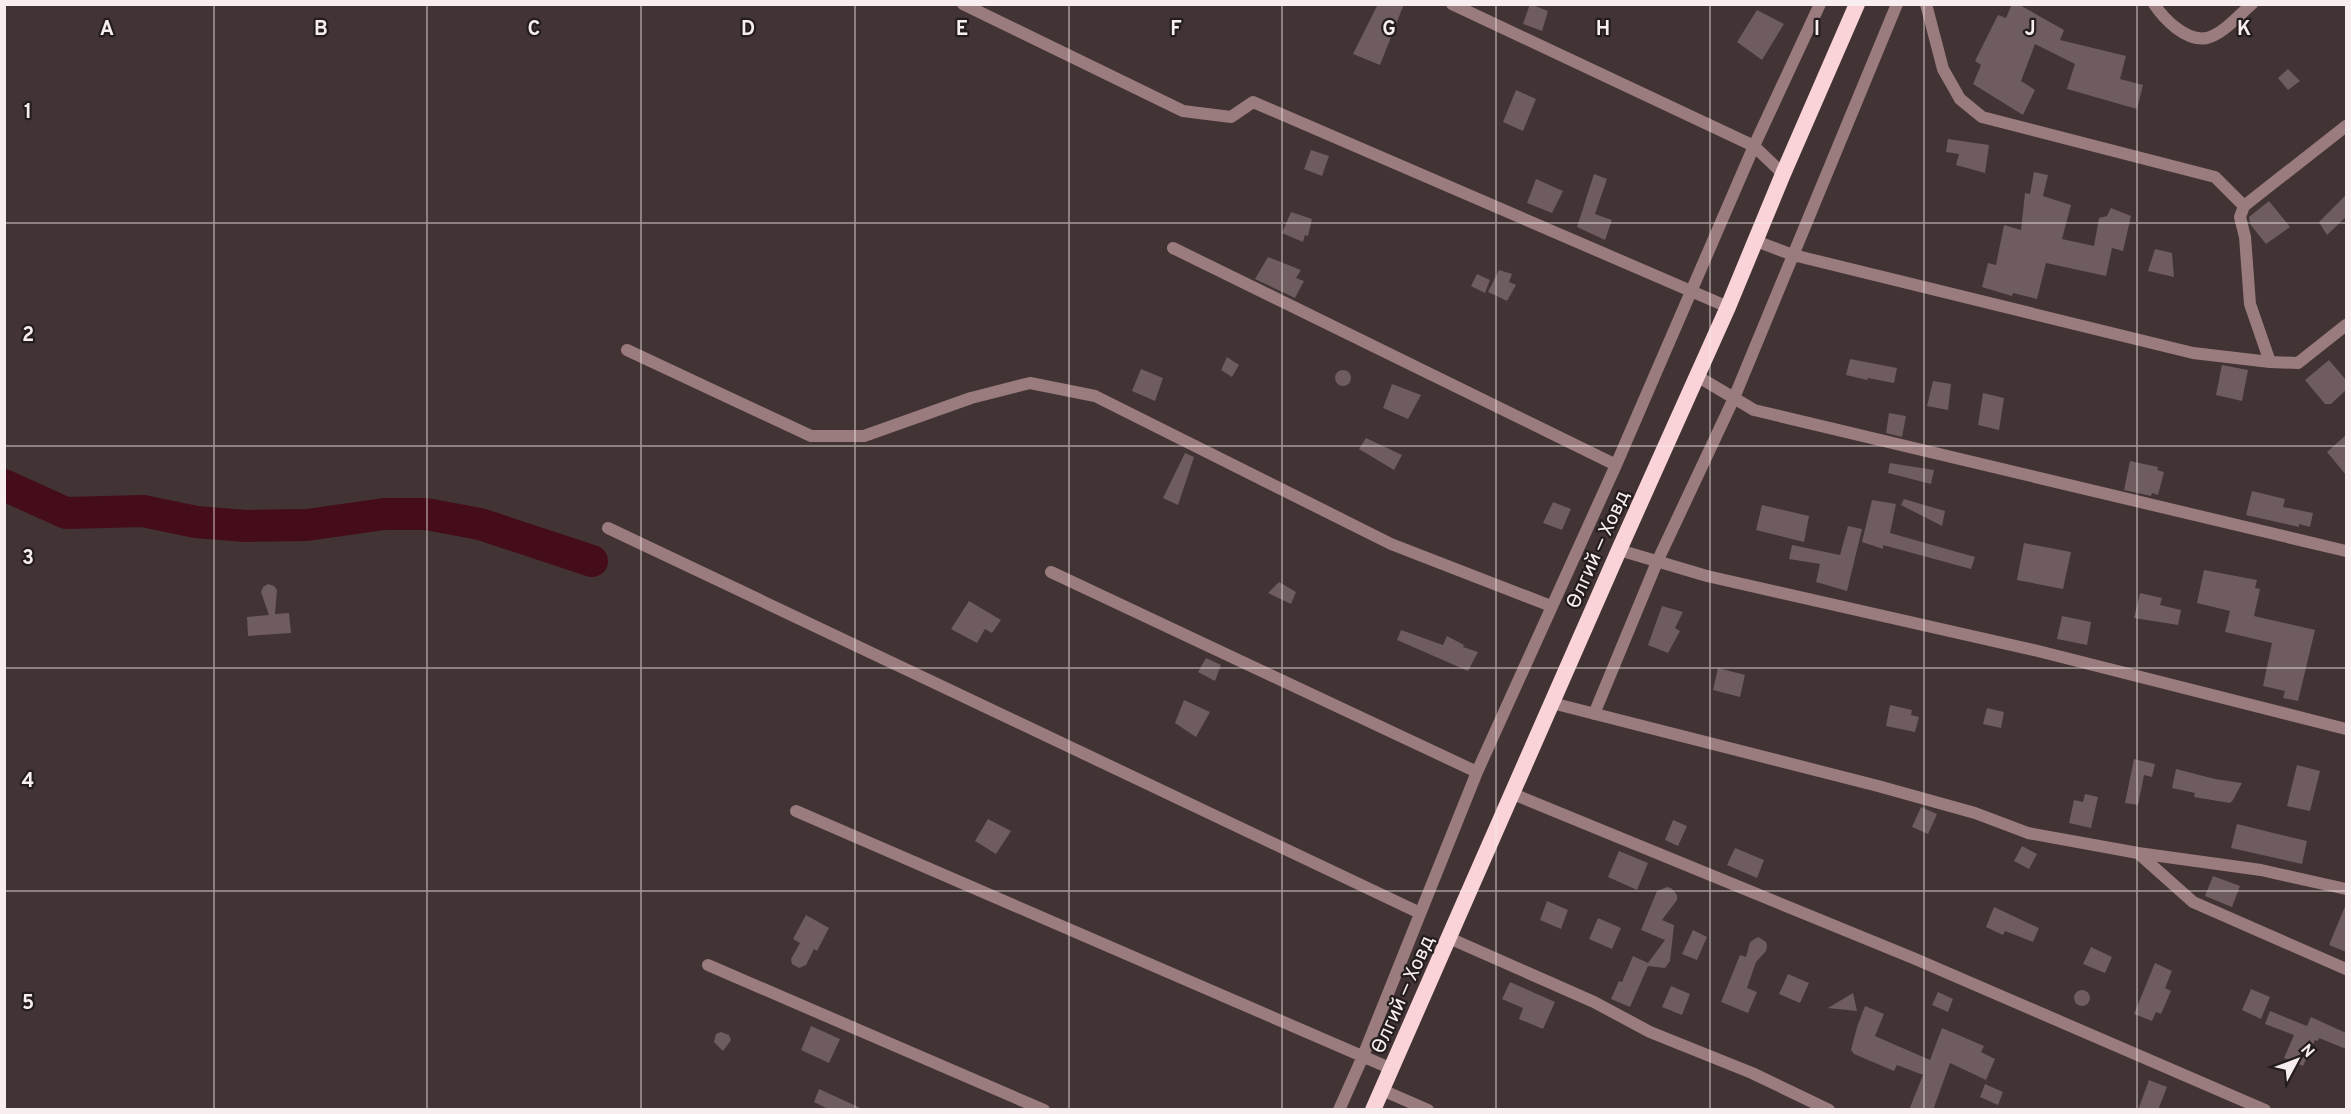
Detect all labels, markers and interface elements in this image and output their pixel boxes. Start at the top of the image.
text: A [100,17,114,43]
text: B [314,17,328,43]
text: C [528,17,540,43]
text: D [741,17,755,43]
text: E [956,17,968,43]
text: F [1170,17,1182,43]
text: G [1382,17,1396,43]
text: H [1596,17,1610,43]
text: I [1814,17,1820,43]
text: J [2024,17,2036,43]
text: K [2237,17,2251,43]
text: 1 [24,100,32,126]
text: 2 [22,323,34,349]
street label: Өлгий — Ховд [1561,486,1637,613]
text: 3 [22,546,34,572]
text: 4 [22,769,34,795]
street label: Өлгий — Ховд [1366,931,1442,1058]
text: 5 [22,991,34,1017]
north arrow [2267,1030,2327,1090]
text: N [2295,1041,2318,1062]

